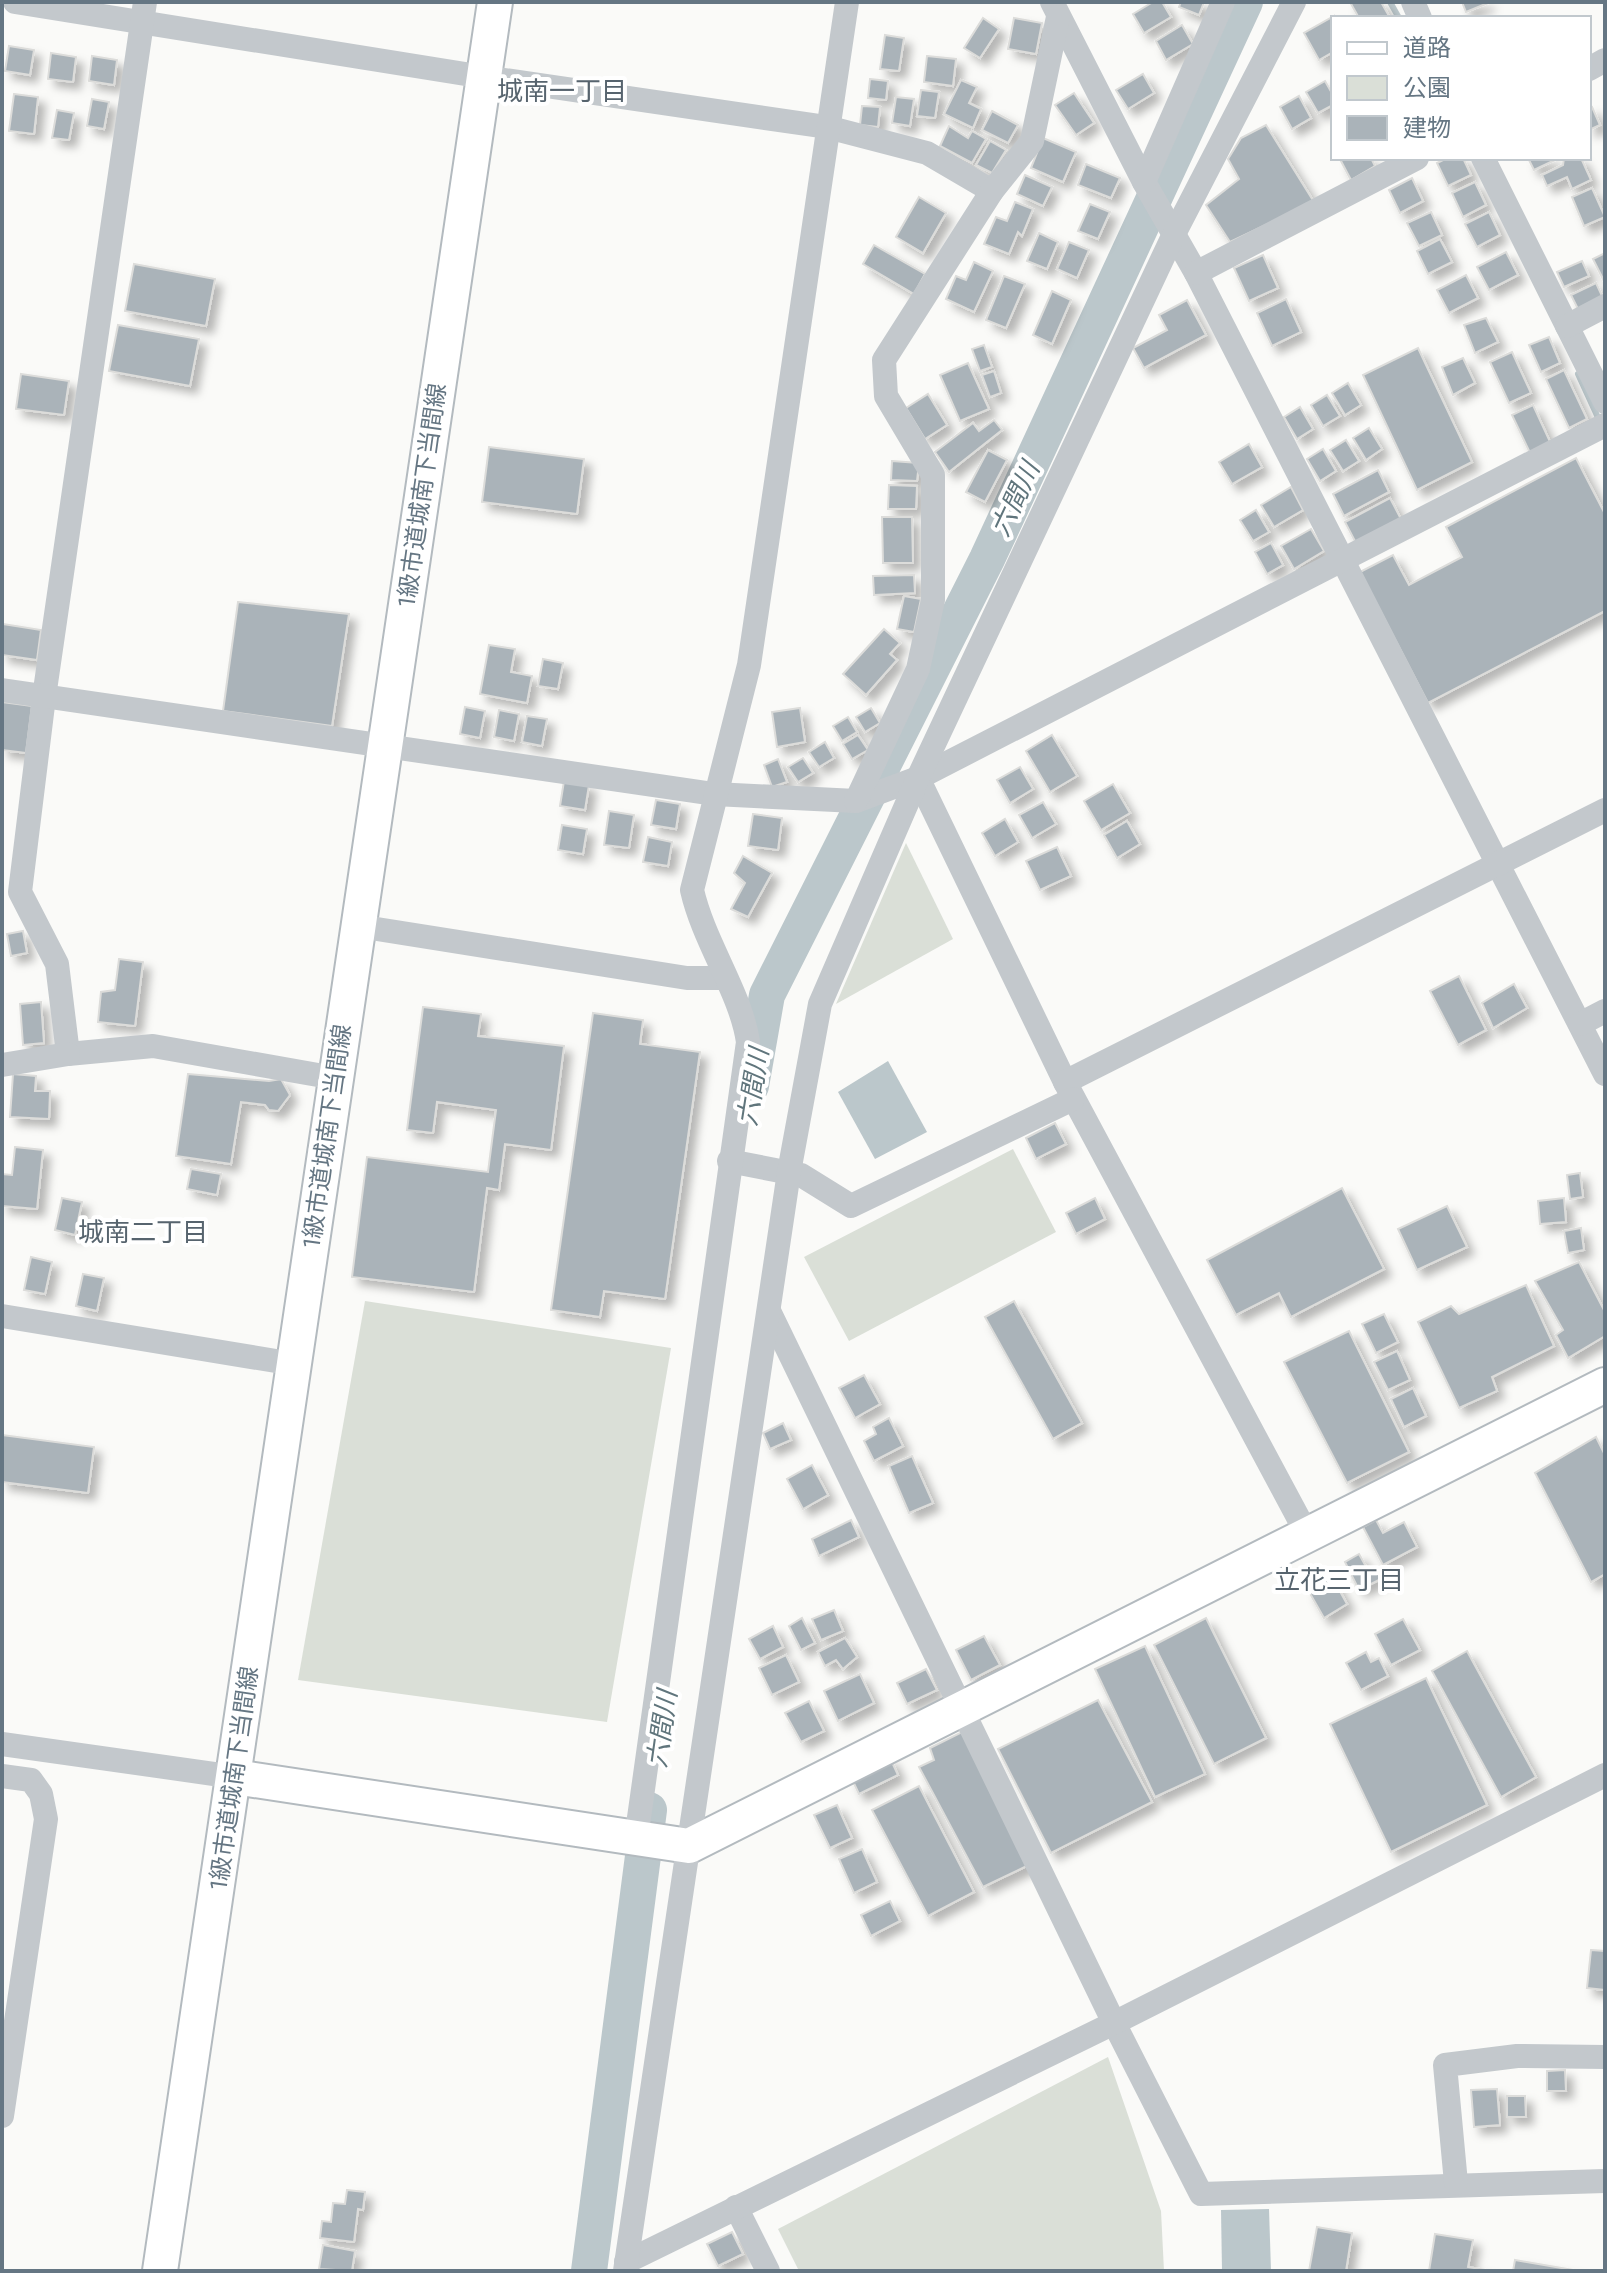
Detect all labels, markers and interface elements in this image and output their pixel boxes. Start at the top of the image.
legend [1331,16,1591,160]
text: 道路 [1403,32,1451,61]
text: 公園 [1403,72,1451,101]
district label: 城南一丁目 [497,74,627,105]
text: 建物 [1403,112,1451,141]
street label: 1級市道城南下当間線 [390,381,451,608]
water label: 六間川 [983,454,1045,540]
street label: 1級市道城南下当間線 [295,1022,356,1249]
water label: 六間川 [730,1043,773,1128]
district label: 城南二丁目 [78,1215,208,1246]
district label: 立花三丁目 [1274,1563,1404,1594]
street label: 1級市道城南下当間線 [202,1664,263,1891]
water label: 六間川 [640,1685,682,1770]

